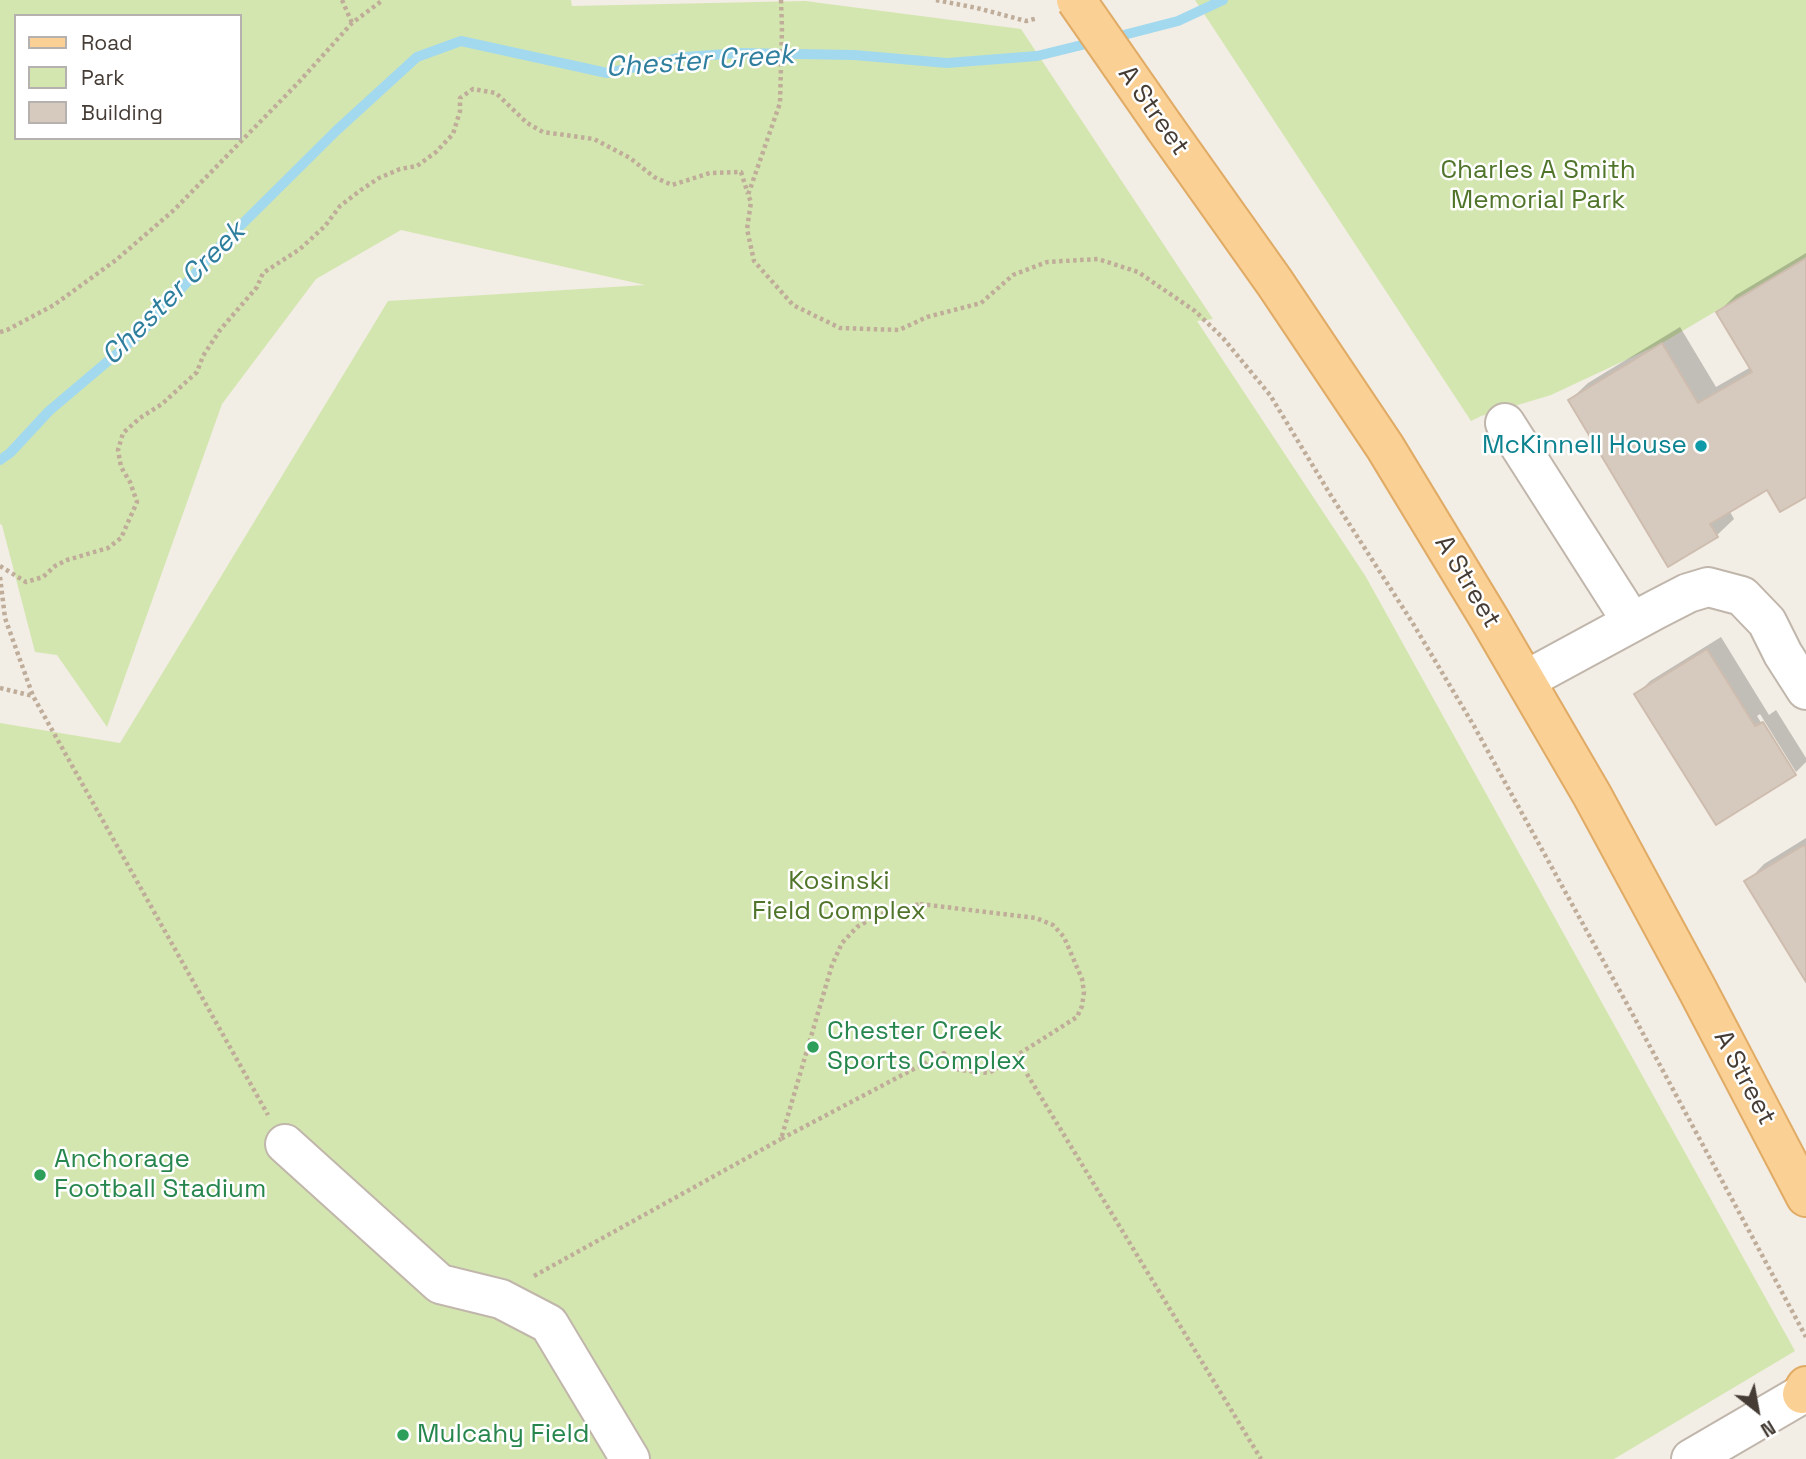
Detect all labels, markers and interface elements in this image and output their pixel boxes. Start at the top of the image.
legend [14,14,242,140]
text: Road [81,29,133,56]
water label: Chester Creek [605,39,795,85]
street label: A Street [1111,60,1195,162]
text: Park [81,64,125,91]
text: Building [81,99,163,126]
park label: Charles A Smith Memorial Park [1440,155,1636,216]
water label: Chester Creek [95,215,253,373]
place label: McKinnell House [1482,430,1687,462]
marker: McKinnell House [1693,438,1709,454]
street label: A Street [1427,530,1507,634]
park label: Kosinski Field Complex [752,866,926,928]
place label: Chester Creek Sports Complex [827,1016,1026,1078]
street label: A Street [1706,1025,1782,1131]
marker: Chester Creek Sports Complex [805,1039,821,1055]
place label: Anchorage Football Stadium [54,1144,266,1206]
marker: Anchorage Football Stadium [32,1167,48,1183]
north arrow [1722,1375,1792,1445]
text: N [1756,1414,1780,1442]
place label: Mulcahy Field [417,1419,590,1451]
marker: Mulcahy Field [395,1427,411,1443]

